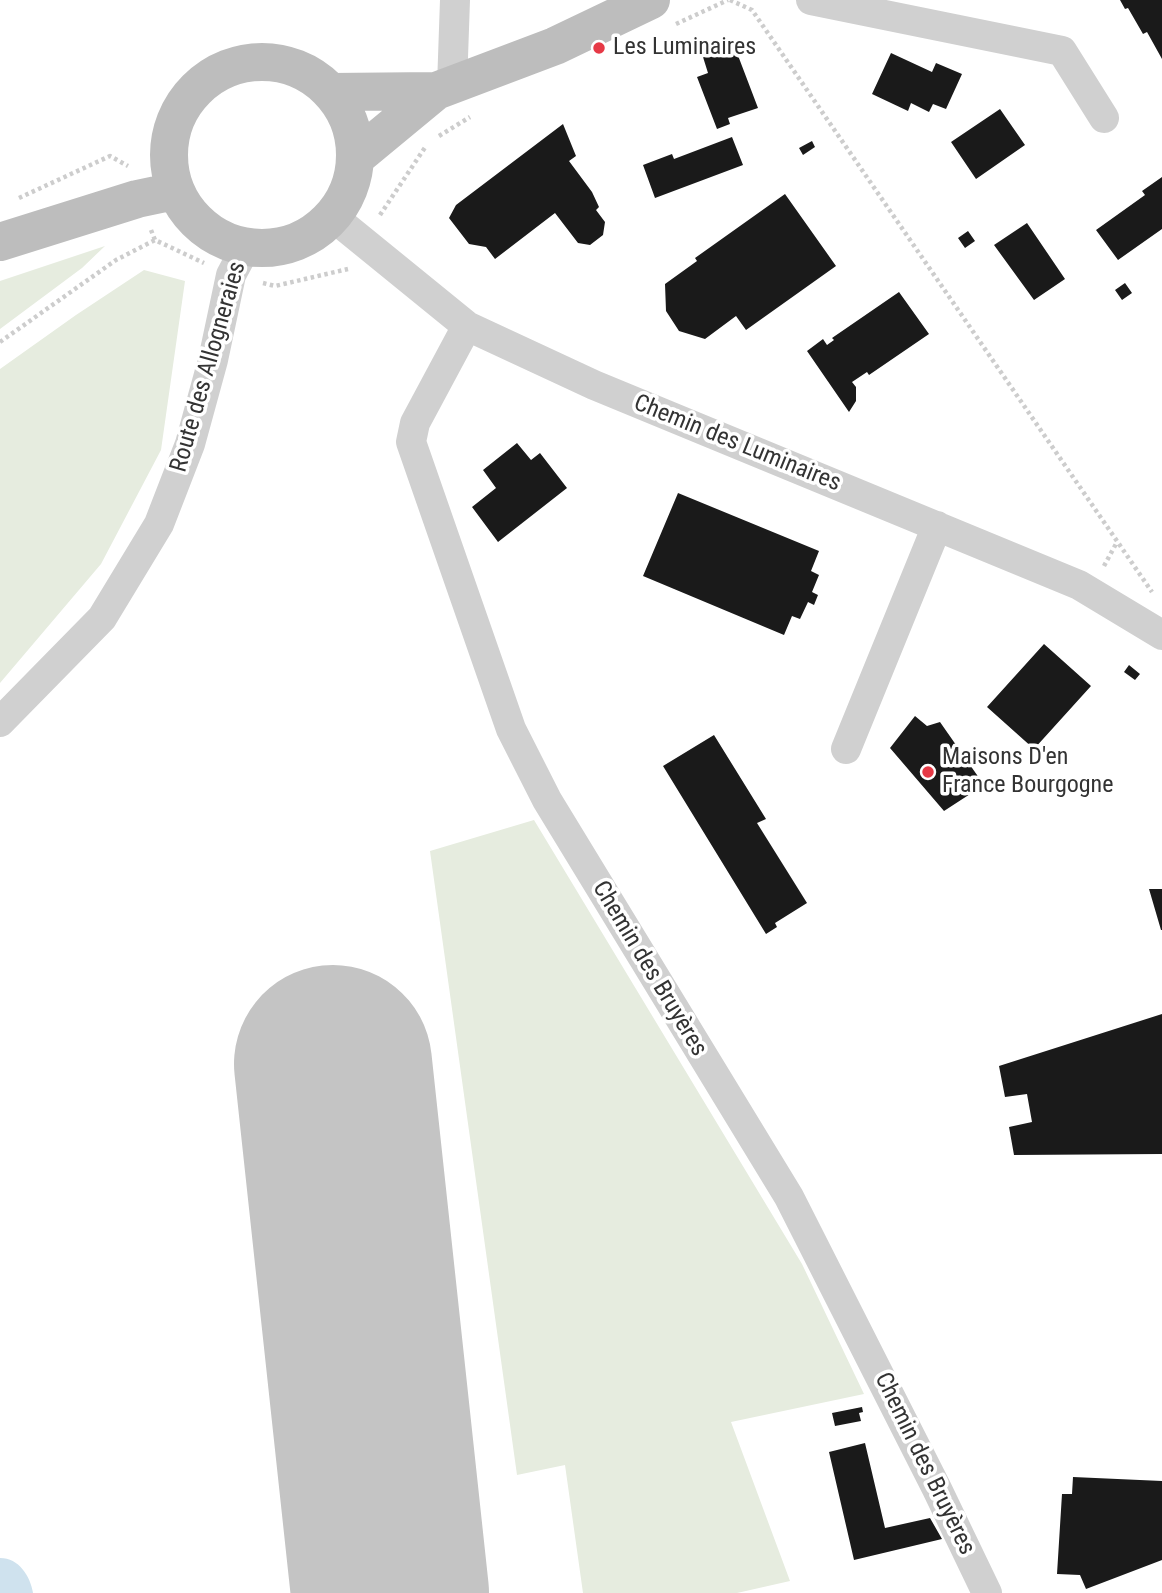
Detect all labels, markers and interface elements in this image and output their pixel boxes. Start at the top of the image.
place label: Les Luminaires [613,34,756,62]
marker: Les Luminaires [591,40,607,56]
street label: Route des Allogneraies [165,258,253,476]
street label: Chemin des Luminaires [629,389,845,499]
place label: Maisons D'en France Bourgogne [942,744,1113,800]
marker: Maisons D'en France Bourgogne [920,764,936,780]
street label: Chemin des Bruyères [585,876,713,1062]
street label: Chemin des Bruyères [867,1368,981,1560]

